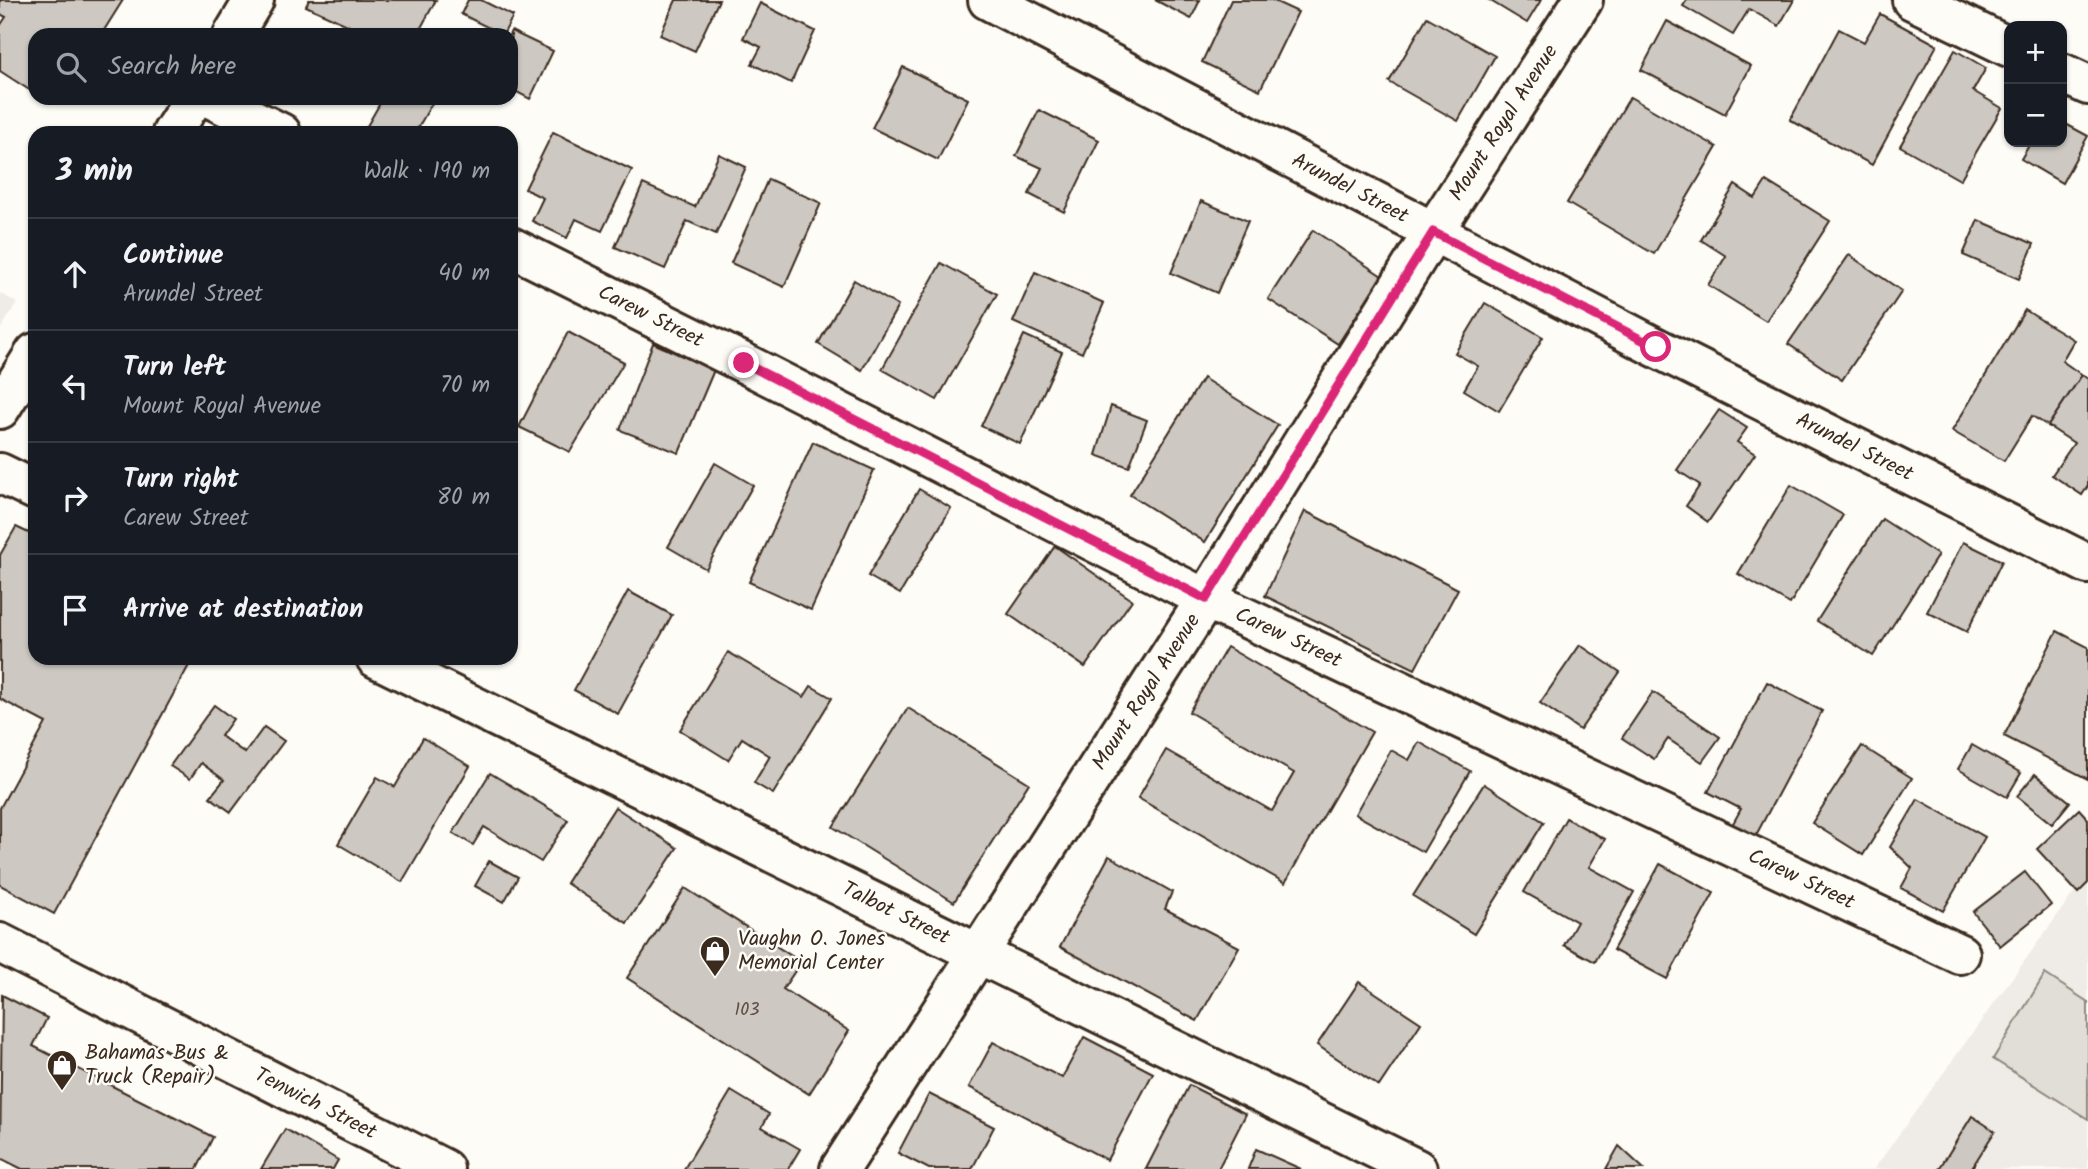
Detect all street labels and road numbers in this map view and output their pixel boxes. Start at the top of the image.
street label: Mount Royal Avenue [1441,37,1567,208]
street label: Arundel Street [1286,144,1415,233]
street label: Carew Street [592,276,710,357]
street label: Arundel Street [1790,404,1920,491]
street label: Carew Street [1229,598,1348,677]
street label: Mount Royal Avenue [1084,606,1209,777]
street label: Carew Street [1742,840,1861,919]
street label: Talbot Street [836,873,956,954]
street label: Tenwich Street [249,1059,383,1149]

